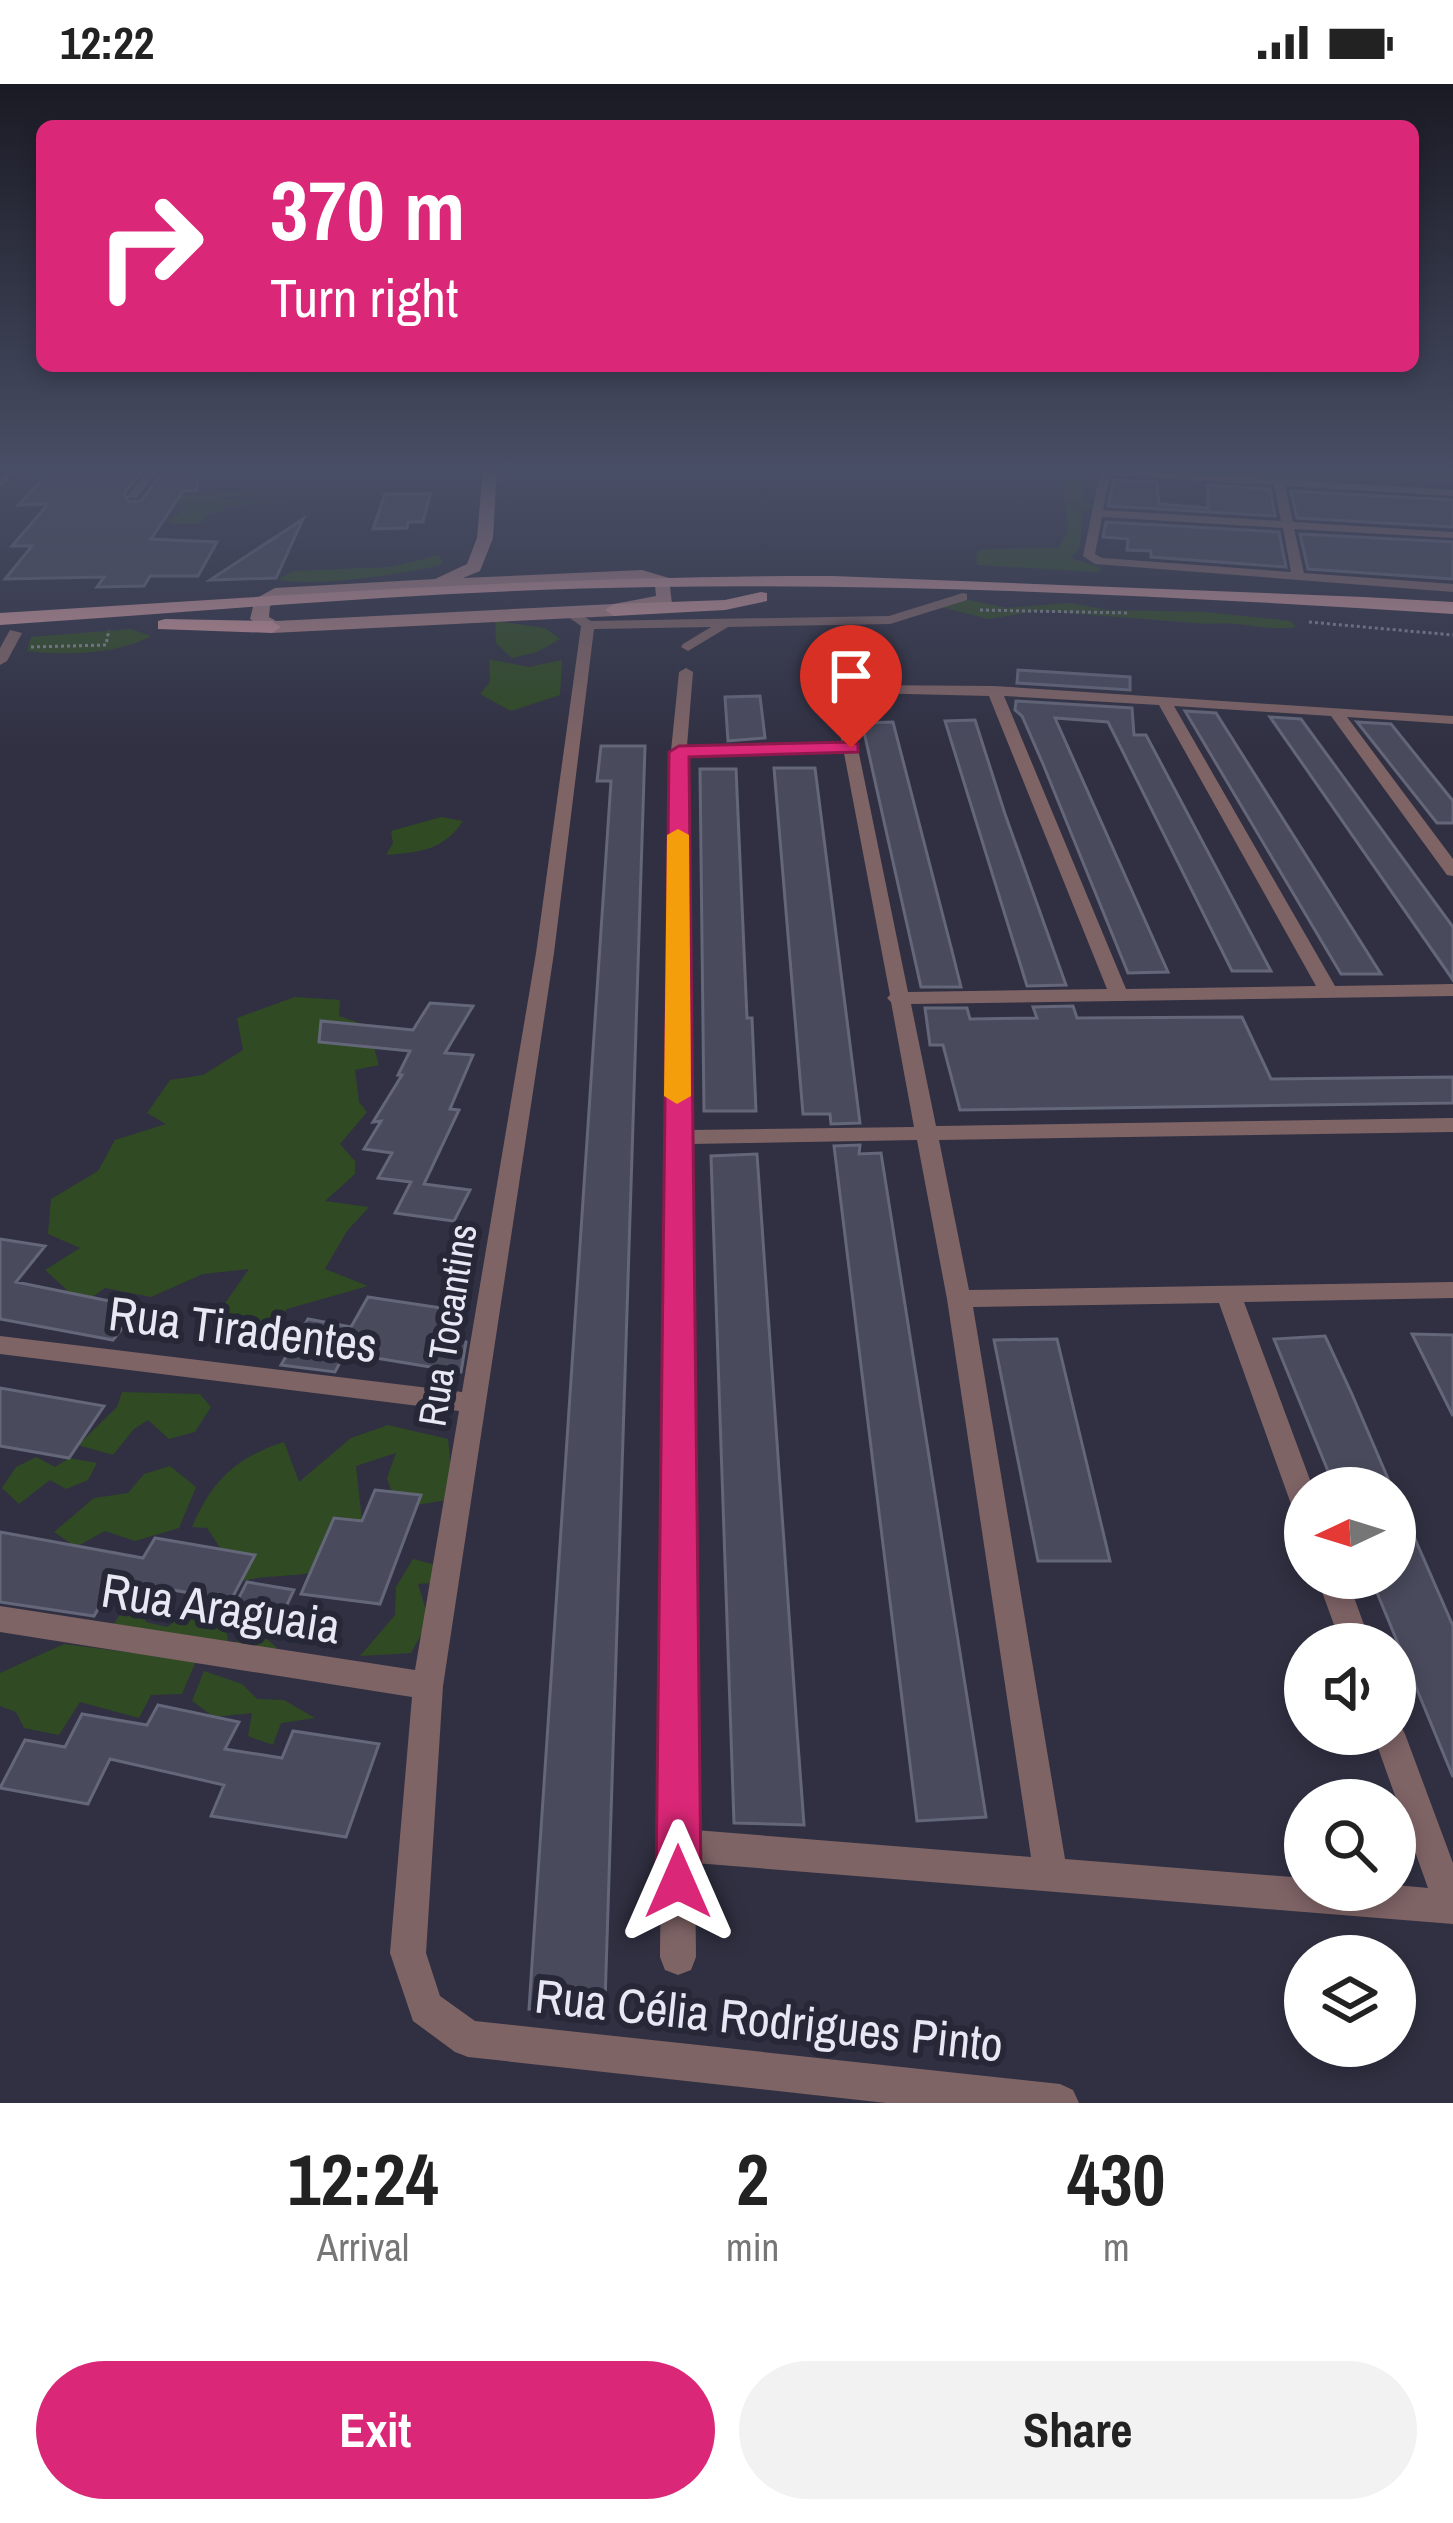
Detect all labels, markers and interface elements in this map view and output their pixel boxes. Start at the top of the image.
text: 12:22 [60,12,154,73]
text: 370 m [270,153,465,266]
icon: right [72,168,228,324]
text: Turn right [270,261,458,334]
pin [800,625,902,748]
icon: arrive [818,643,884,709]
street label: Rua Tocantins [405,1220,489,1430]
street label: Rua Tiradentes [105,1280,381,1377]
north arrow [1284,1467,1416,1599]
map controls [1284,1467,1416,2067]
street label: Rua Araguaia [97,1557,345,1658]
button: sound [1284,1623,1416,1755]
button: search [1284,1779,1416,1911]
position arrow [615,1819,741,1945]
button: layers [1284,1935,1416,2067]
street label: Rua Célia Rodrigues Pinto [532,1963,1006,2076]
text: 12:24 [288,2130,439,2227]
text: 2 [736,2130,769,2227]
text: 430 [1067,2130,1165,2227]
text: Arrival [317,2221,409,2273]
text: min [726,2221,779,2273]
text: m [1103,2221,1130,2273]
button: Exit [36,2361,715,2499]
button: Share [739,2361,1417,2499]

